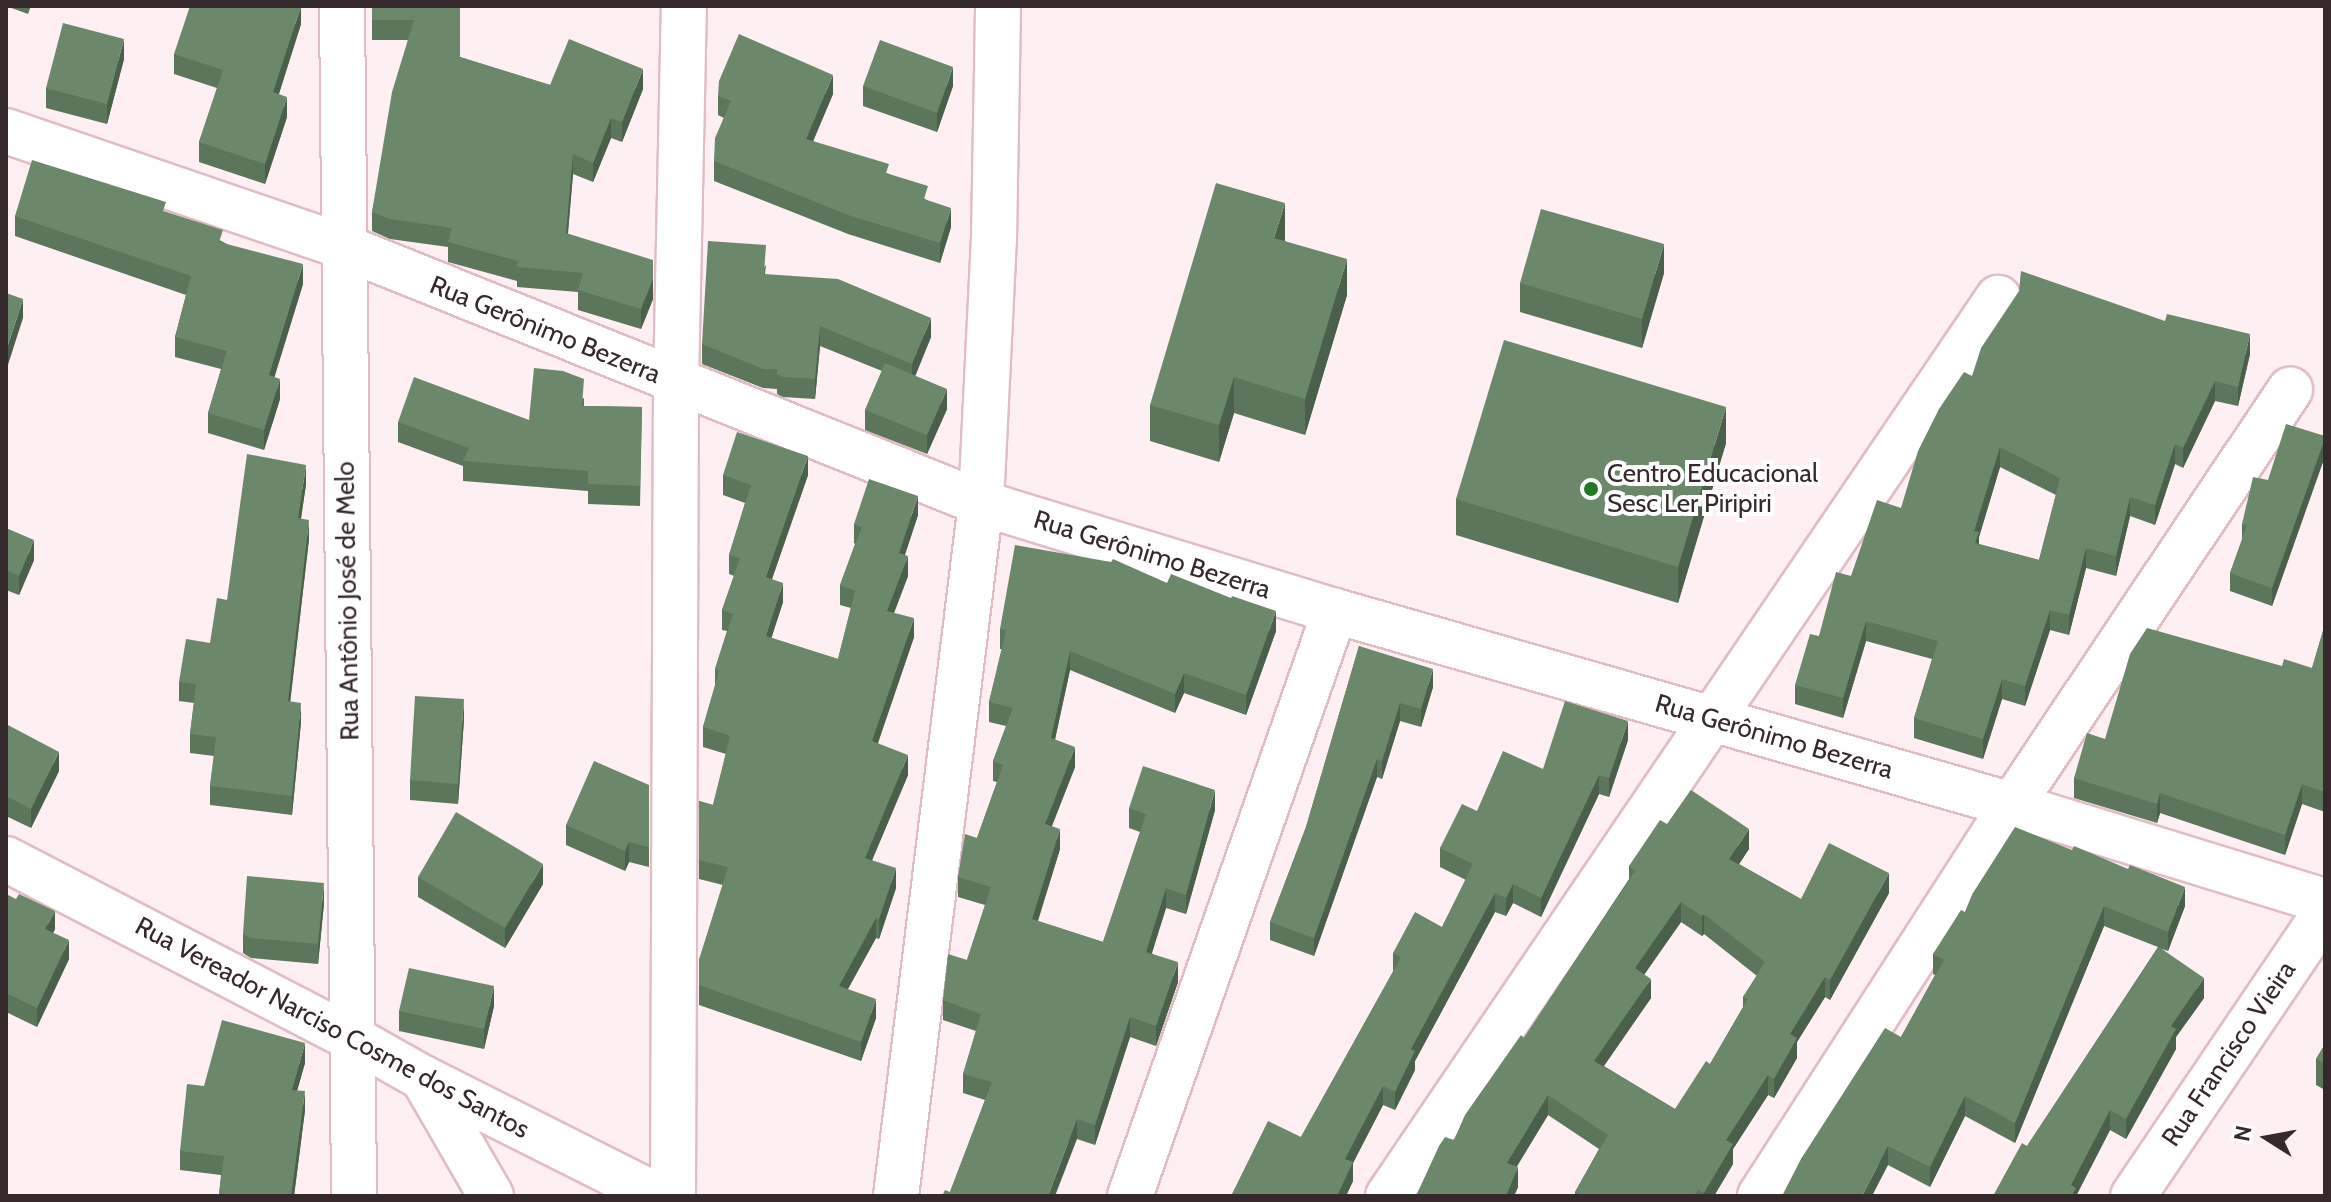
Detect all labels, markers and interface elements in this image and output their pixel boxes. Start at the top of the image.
street label: Rua Gerônimo Bezerra [425,269,665,391]
place label: Centro Educacional Sesc Ler Piripiri [1607,458,1818,520]
street label: Rua Antônio José de Melo [330,461,366,741]
marker: Centro Educacional Sesc Ler Piripiri [1582,480,1600,498]
street label: Rua Gerônimo Bezerra [1030,504,1274,606]
street label: Rua Gerônimo Bezerra [1651,688,1897,786]
street label: Rua Vereador Narciso Cosme dos Santos [130,911,534,1145]
street label: Rua Francisco Vieira [2156,956,2302,1152]
north arrow [2227,1098,2307,1178]
text: N [2228,1123,2258,1144]

